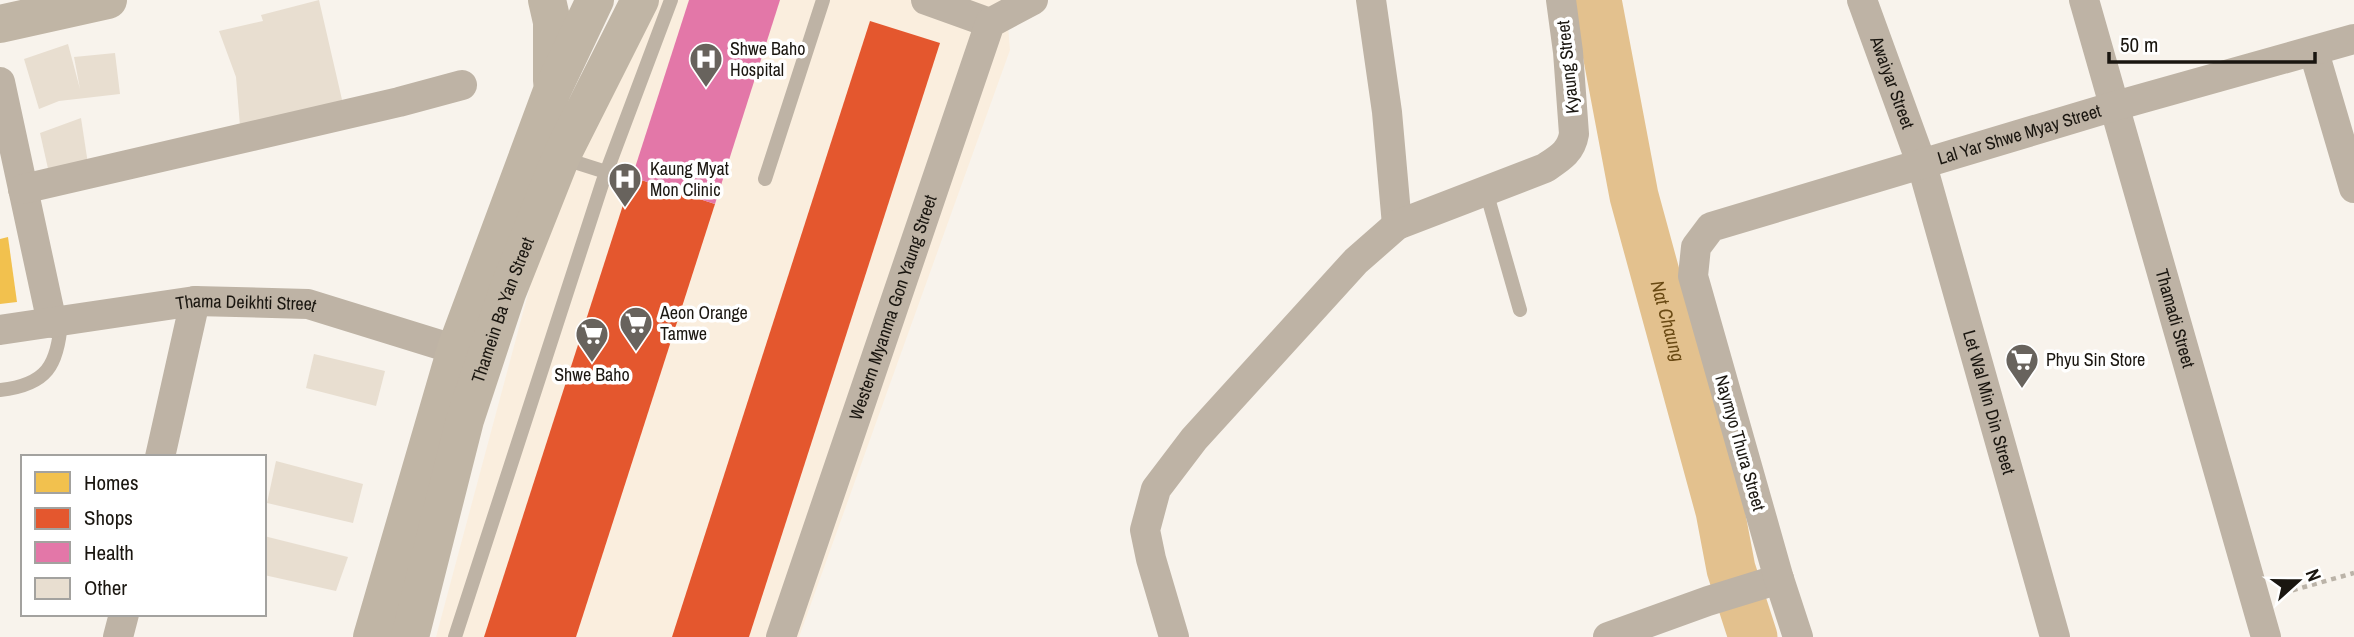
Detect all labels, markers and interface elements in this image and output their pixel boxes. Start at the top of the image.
street label: Kyaung Street [1550,19,1585,115]
scale bar [2109,21,2316,65]
text: 50 m [2120,30,2158,59]
street label: Awaiyar Street [1864,32,1921,132]
place label: Shwe Baho Hospital [730,36,806,82]
hospital icon: Shwe Baho Hospital [687,40,725,89]
street label: Lal Yar Shwe Myay Street [1934,98,2104,170]
place label: Kaung Myat Mon Clinic [650,156,729,202]
hospital icon: Kaung Myat Mon Clinic [606,160,644,209]
street label: Western Myanma Gon Yaung Street [843,191,943,423]
street label: Thamein Ba Yan Street [465,233,540,386]
street label: Thamadi Street [2149,266,2201,371]
water label: Nat Chaung [1645,277,1692,365]
street label: Thama Deikhti Street [174,288,320,318]
place label: Aeon Orange Tamwe [659,300,748,346]
supermarket icon: Aeon Orange Tamwe [617,304,655,353]
supermarket icon: Shwe Baho [573,315,611,364]
street label: Let Wal Min Din Street [1957,327,2022,477]
supermarket icon: Phyu Sin Store [2003,341,2041,390]
place label: Phyu Sin Store [2046,347,2145,372]
place label: Shwe Baho [554,362,630,387]
street label: Naymyo Thura Street [1709,372,1772,514]
legend [21,455,266,616]
text: Homes [84,468,139,497]
text: Shops [84,503,133,532]
text: Health [84,538,134,567]
north arrow [2263,546,2333,616]
text: N [2300,565,2328,585]
text: Other [84,573,127,602]

